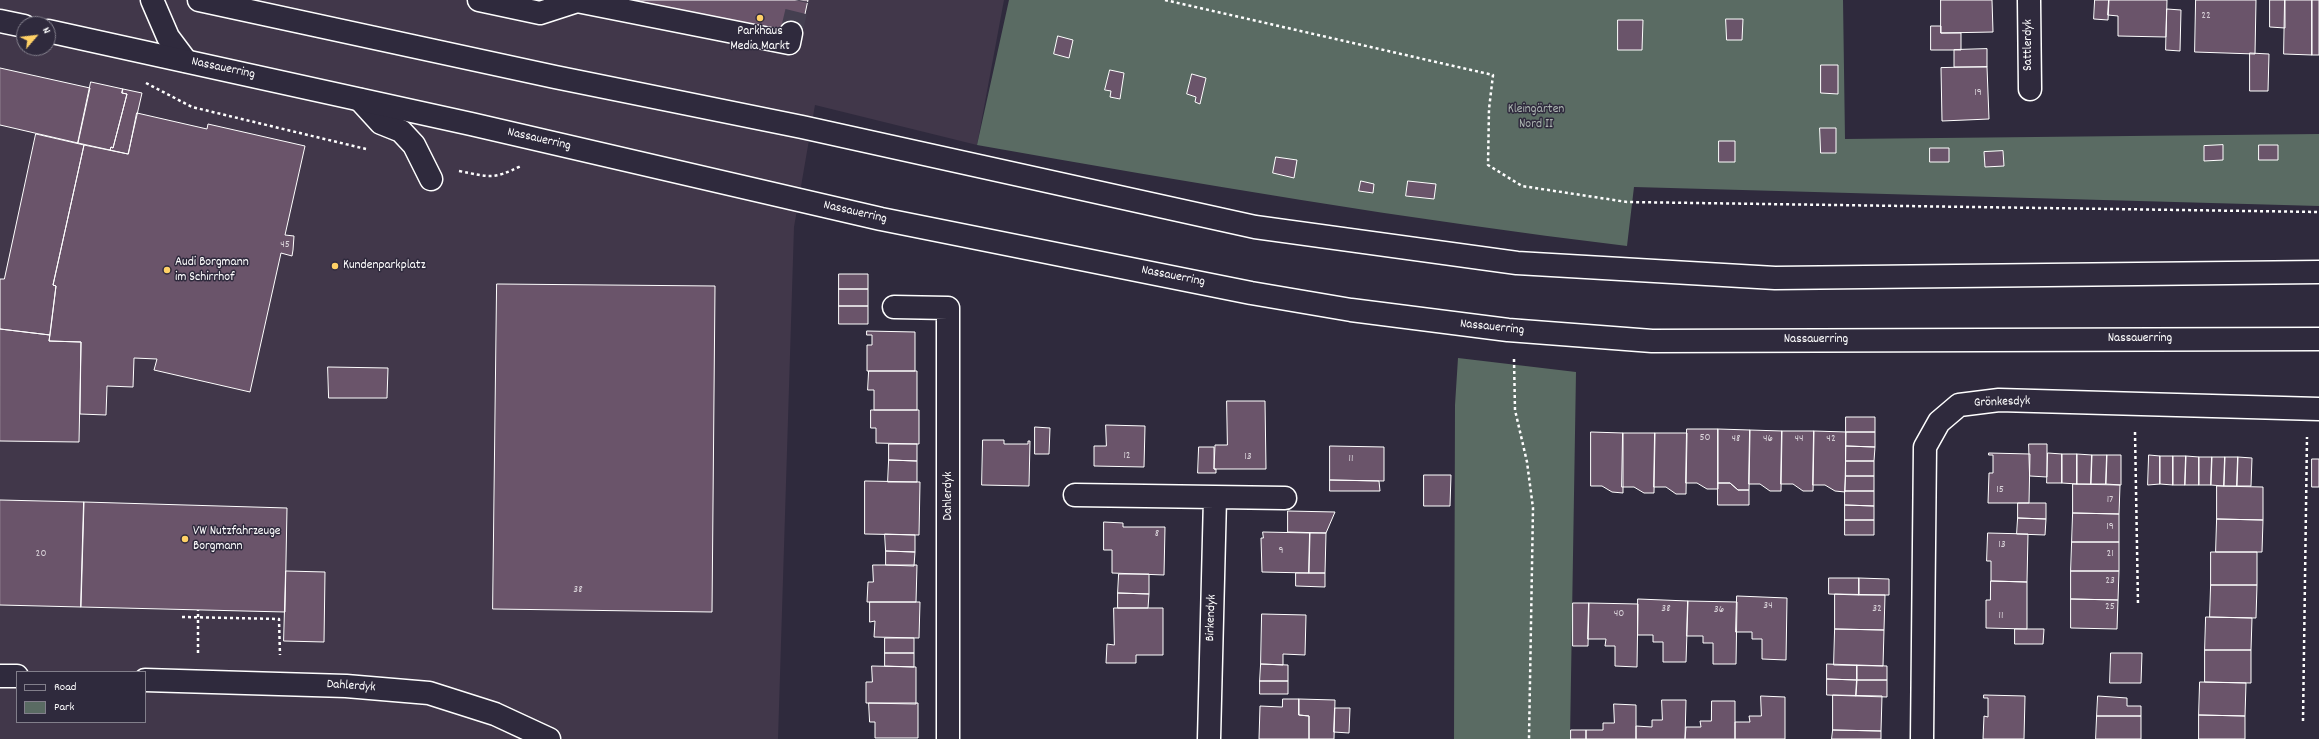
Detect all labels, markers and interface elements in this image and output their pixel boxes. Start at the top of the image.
house number: 22 [2201,9,2211,23]
marker: Parkhaus Media Markt [755,13,765,23]
north arrow [16,16,56,56]
street label: Sattlerdyk [2021,19,2037,71]
place label: Parkhaus Media Markt [730,24,790,55]
text: N [37,25,54,37]
street label: Nassauerring [190,55,256,83]
house number: 19 [1974,86,1982,100]
park label: Kleingärten Nord II [1508,102,1564,133]
street label: Nassauerring [506,125,572,155]
street label: Nassauerring [822,198,888,228]
house number: 45 [280,238,290,252]
place label: Audi Borgmann im Schirrhof [175,255,249,286]
place label: Kundenparkplatz [343,258,426,274]
marker: Kundenparkplatz [330,261,340,271]
street label: Nassauerring [1140,263,1206,291]
marker: Audi Borgmann im Schirrhof [162,265,172,275]
street label: Nassauerring [1459,317,1525,339]
street label: Nassauerring [2108,331,2172,347]
street label: Nassauerring [1784,332,1848,348]
street label: Grönkesdyk [1974,394,2030,412]
house number: 50 [1699,431,1711,445]
house number: 48 [1732,432,1740,446]
house number: 46 [1763,432,1773,446]
house number: 44 [1794,432,1804,446]
house number: 42 [1826,432,1836,446]
house number: 12 [1123,449,1131,463]
house number: 13 [1244,450,1252,464]
house number: 11 [1349,452,1353,466]
street label: Dahlerdyk [941,471,957,521]
house number: 15 [1996,483,2004,497]
house number: 17 [2107,493,2113,507]
house number: 19 [2106,520,2114,534]
place label: VW Nutzfahrzeuge Borgmann [193,524,281,555]
house number: 8 [1155,527,1159,541]
marker: VW Nutzfahrzeuge Borgmann [180,534,190,544]
house number: 13 [1998,538,2006,552]
house number: 9 [1278,544,1284,558]
house number: 20 [36,547,46,561]
house number: 21 [2106,547,2114,561]
house number: 23 [2105,574,2115,588]
house number: 38 [573,583,583,597]
street label: Birkendyk [1203,594,1221,642]
house number: 34 [1763,599,1773,613]
house number: 25 [2105,600,2115,614]
house number: 38 [1661,602,1671,616]
house number: 32 [1872,602,1882,616]
house number: 36 [1714,603,1724,617]
house number: 40 [1614,607,1624,621]
house number: 11 [1999,609,2003,623]
legend [16,671,146,723]
street label: Dahlerdyk [326,678,376,696]
text: Road [54,679,76,696]
text: Park [54,699,74,716]

